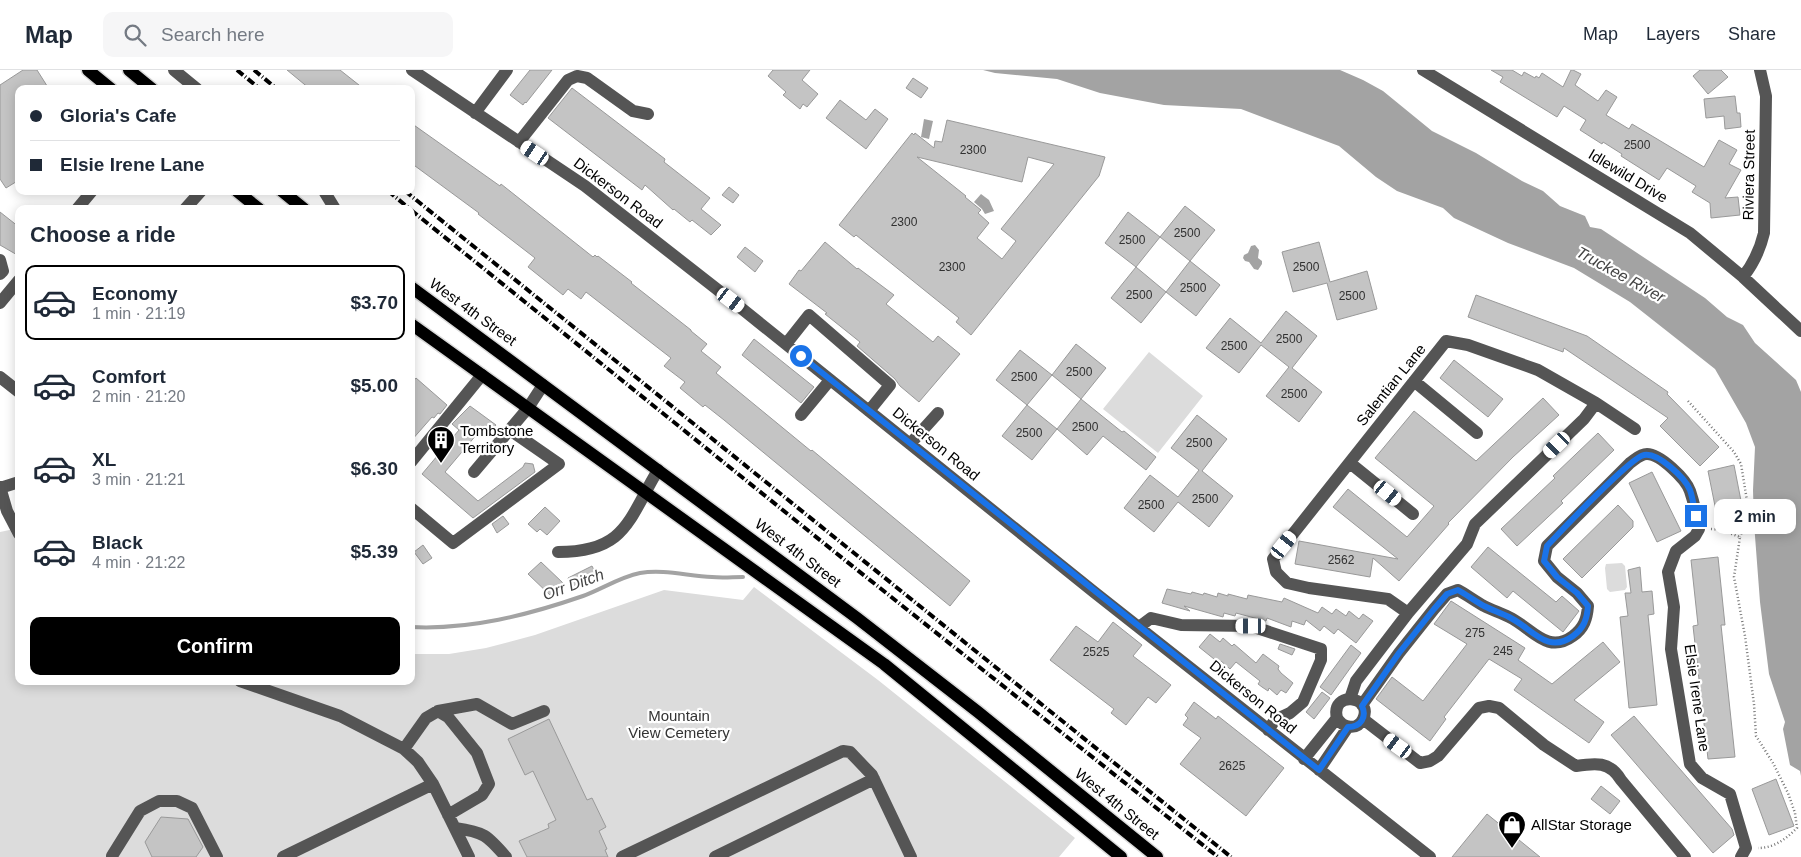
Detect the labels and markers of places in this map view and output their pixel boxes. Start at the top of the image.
place label: Tombstone Territory [460,422,533,456]
building icon: Tombstone Territory [426,425,456,464]
shop icon: AllStar Storage [1497,810,1527,849]
place label: AllStar Storage [1531,816,1632,833]

